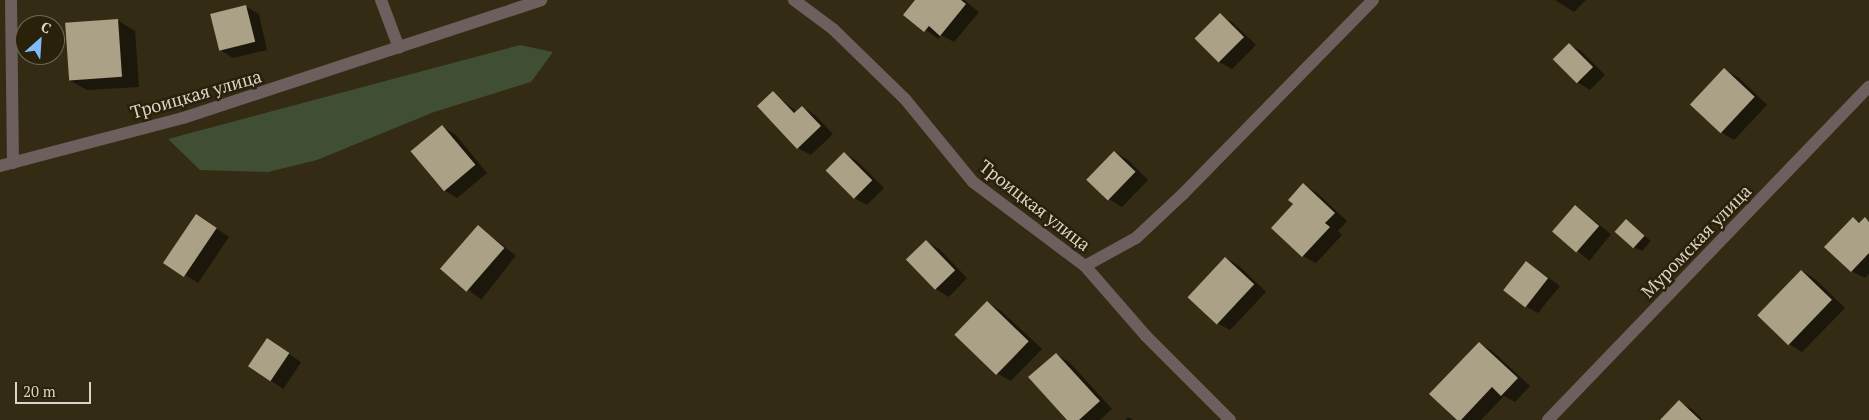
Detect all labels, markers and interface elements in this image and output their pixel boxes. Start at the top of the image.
north arrow [15,15,65,65]
text: С [38,16,55,38]
street label: Троицкая улица [128,65,264,123]
street label: Троицкая улица [975,155,1095,255]
street label: Муромская улица [1637,180,1755,302]
scale bar [18,372,94,404]
text: 20 m [23,381,56,401]

